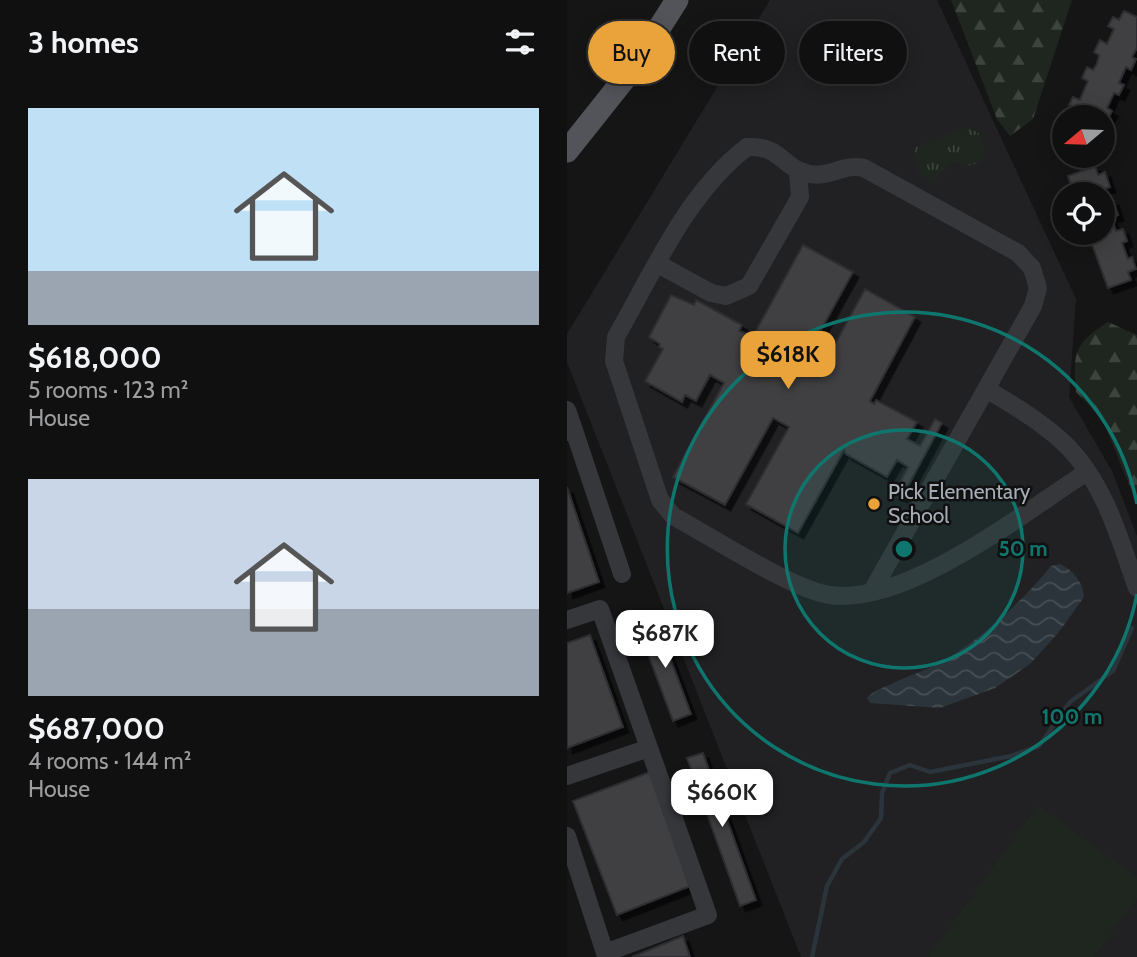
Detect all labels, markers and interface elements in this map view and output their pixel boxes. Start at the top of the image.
chip: Buy [588,21,675,84]
chip: Rent [689,21,785,84]
chip: Filters [799,21,907,84]
icon: filters [501,23,539,61]
text: 3 homes [28,24,139,61]
north arrow [1052,105,1115,168]
map controls [1052,105,1115,245]
icon: home [221,153,347,279]
button: locate [1052,182,1115,245]
pin: $618K [739,332,837,391]
text: $618,000 [28,339,162,376]
text: $618K [756,340,820,368]
text: 5 rooms · 123 m² [28,376,188,404]
text: House [28,404,90,432]
place label: Pick Elementary School [888,479,1031,528]
marker: Pick Elementary School [866,496,882,512]
icon: home [221,524,347,650]
text: 50 m [998,536,1048,561]
centre of rings [892,537,916,561]
pin: $687K [616,610,714,670]
text: $687K [632,619,698,647]
text: 100 m [1042,704,1102,729]
text: $687,000 [28,710,165,747]
text: 4 rooms · 144 m² [28,747,191,775]
pin: $660K [673,770,771,829]
text: House [28,775,90,803]
text: $660K [687,778,757,806]

